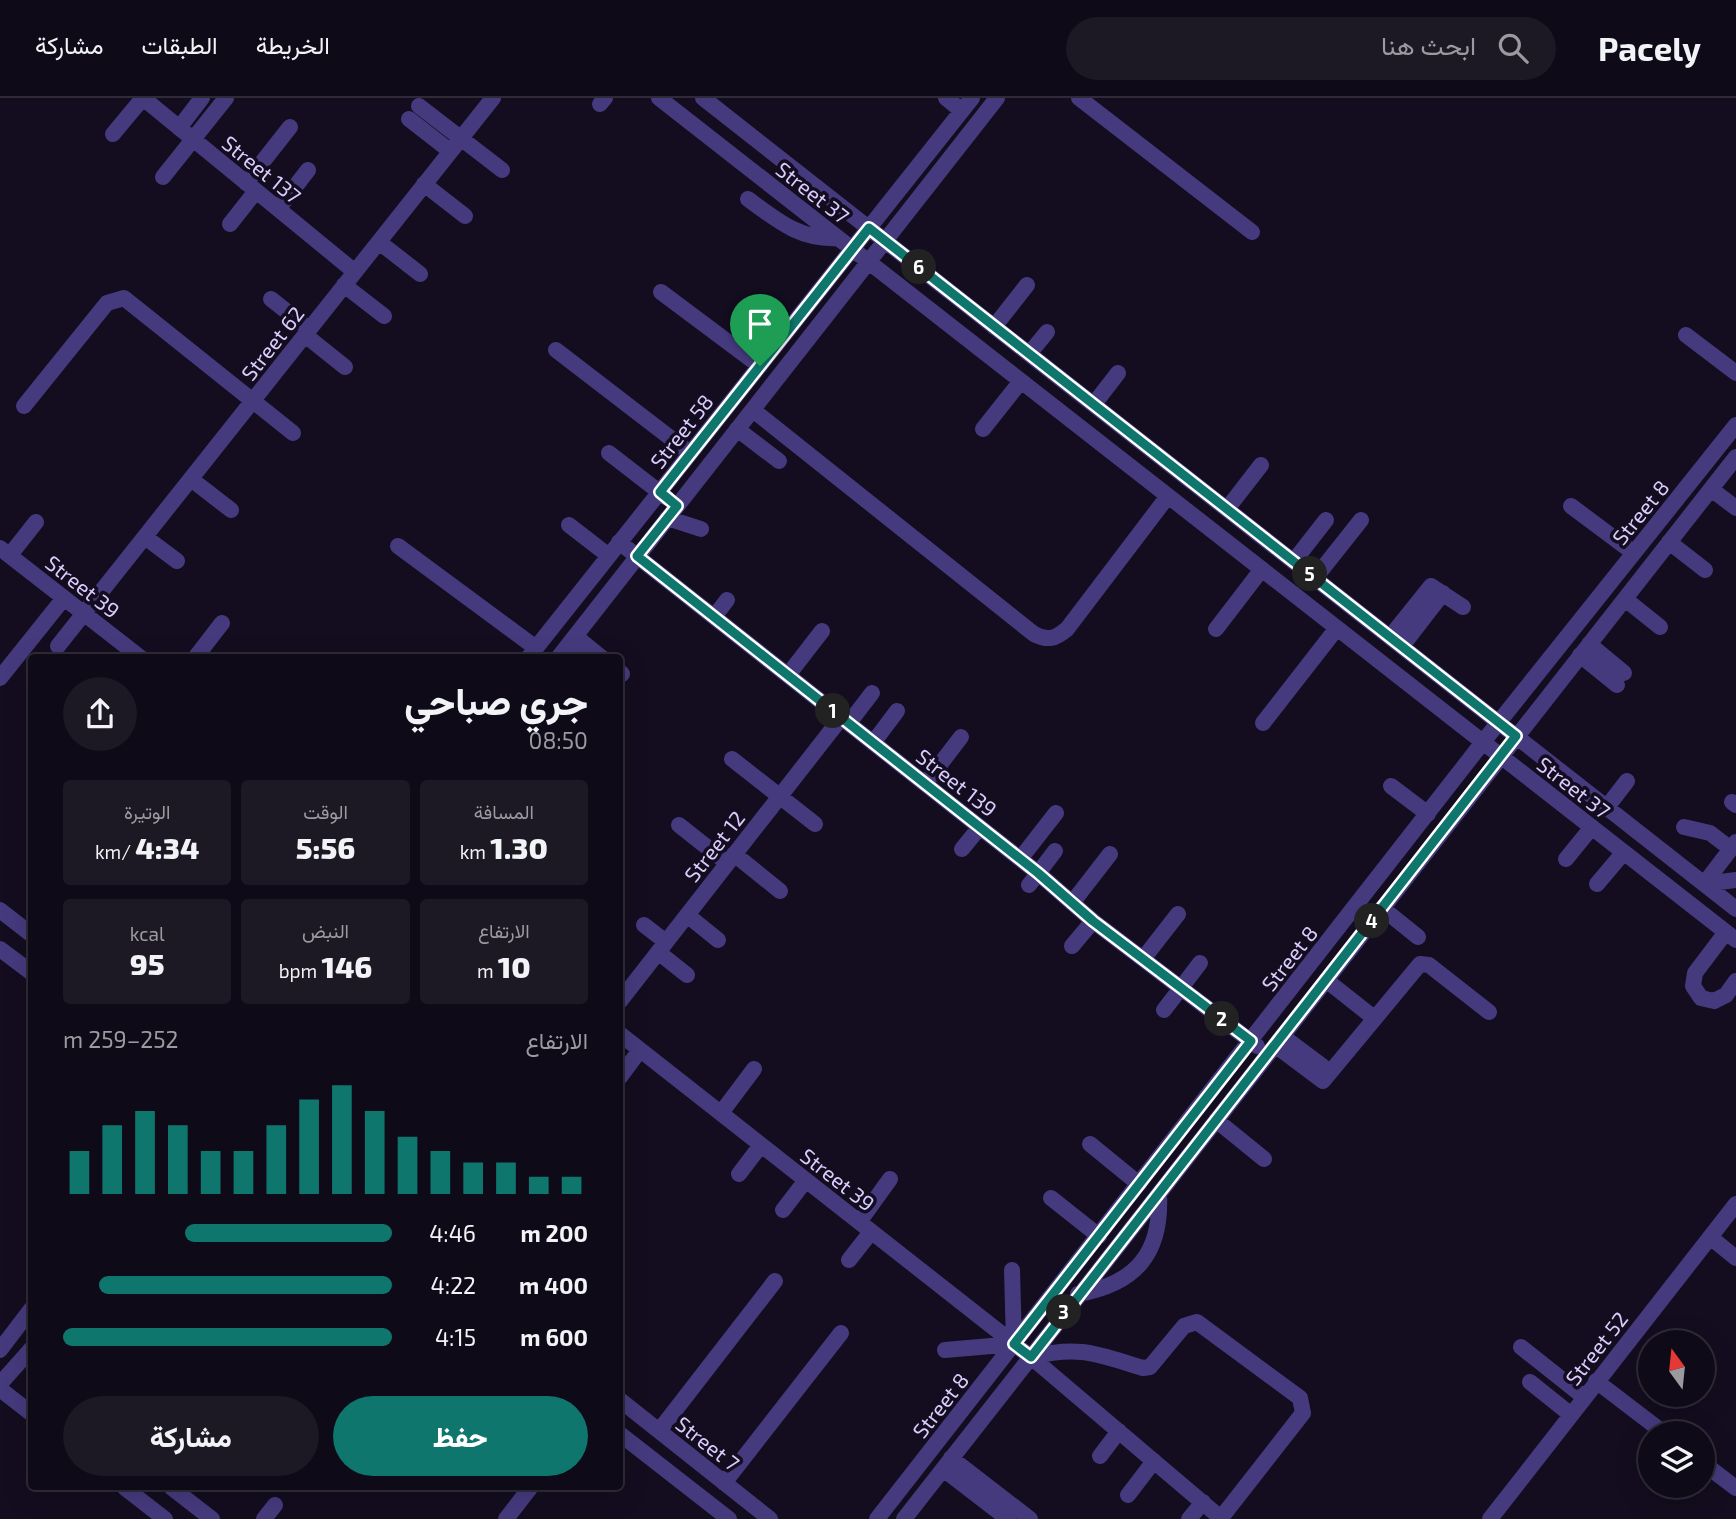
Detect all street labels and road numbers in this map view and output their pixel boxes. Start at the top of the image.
street label: Street 137 [218,130,307,208]
street label: Street 37 [772,156,855,228]
street label: Street 62 [235,301,309,385]
street label: Street 58 [644,389,718,473]
street label: Street 8 [1606,475,1674,549]
street label: Street 39 [41,549,125,623]
street label: Street 139 [912,743,1002,821]
street label: Street 37 [1533,751,1616,823]
street label: Street 12 [679,806,749,886]
street label: Street 8 [1256,920,1322,996]
street label: Street 39 [796,1142,880,1216]
street label: Street 52 [1560,1306,1632,1390]
street label: Street 8 [907,1367,973,1443]
street label: Street 7 [671,1410,745,1476]

